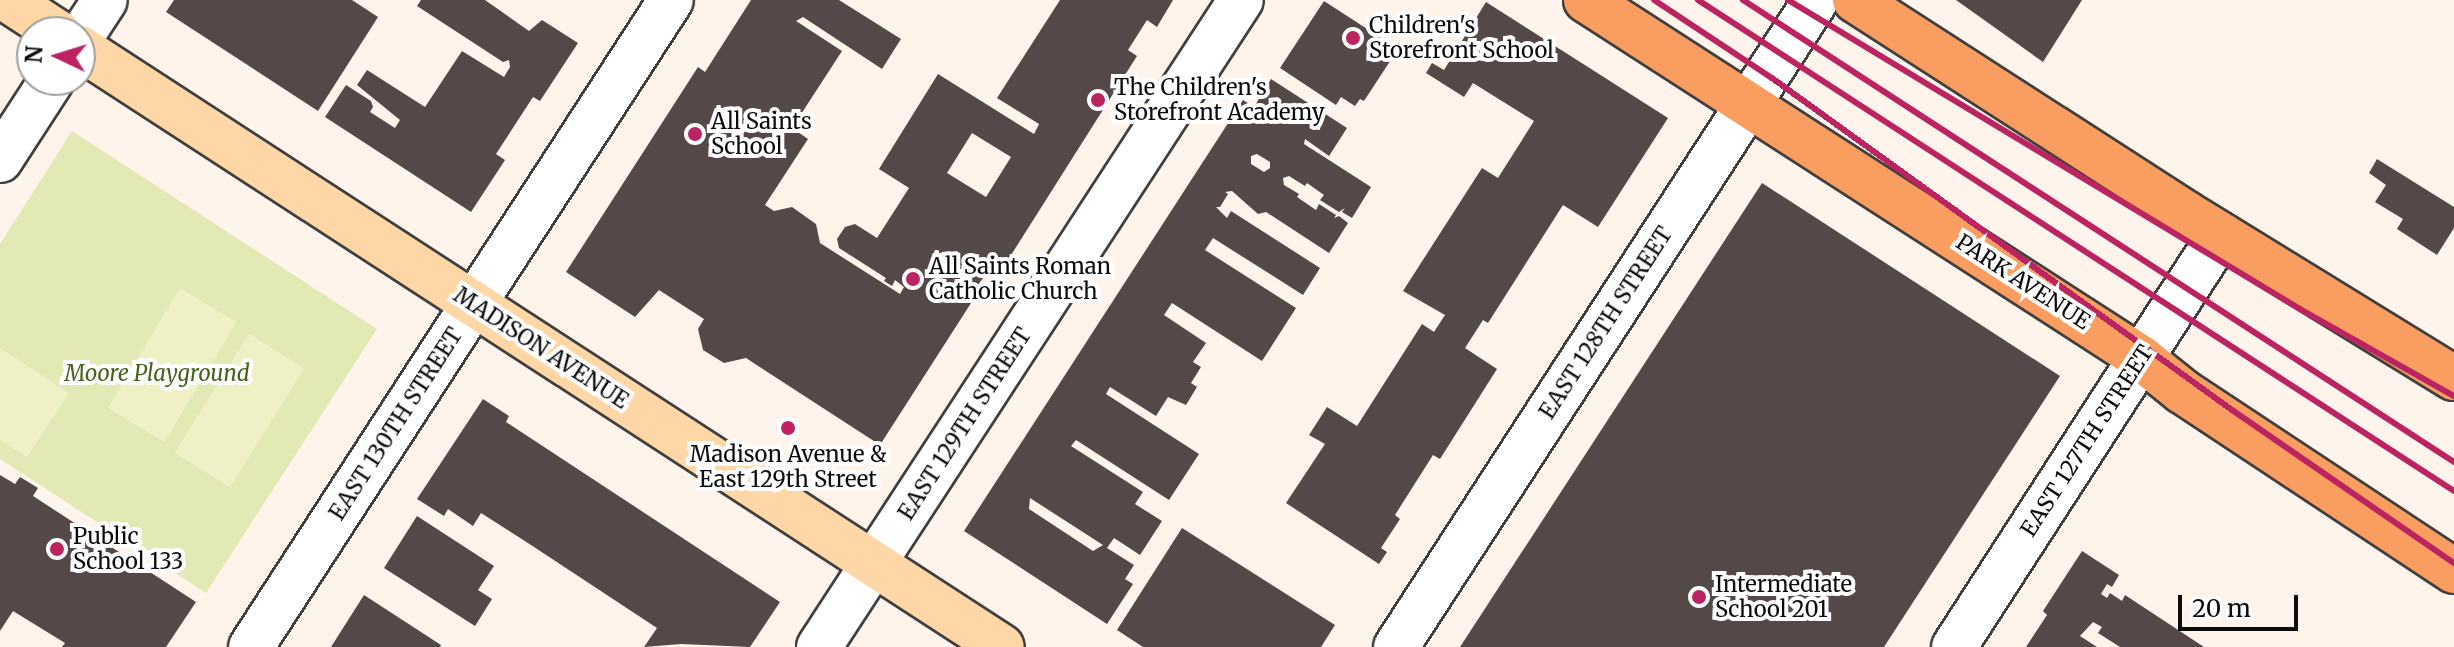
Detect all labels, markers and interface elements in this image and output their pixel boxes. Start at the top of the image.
place label: Children's Storefront School [1369,12,1554,64]
north arrow [16,16,96,96]
marker: Children's Storefront School [1344,29,1362,47]
text: N [19,45,49,64]
place label: The Children's Storefront Academy [1114,74,1325,126]
marker: The Children's Storefront Academy [1089,91,1107,109]
place label: All Saints School [711,108,812,160]
marker: All Saints School [686,125,704,143]
street label: EAST 128TH STREET [1534,222,1678,424]
street label: PARK AVENUE [1951,229,2095,335]
place label: All Saints Roman Catholic Church [929,253,1111,304]
marker: All Saints Roman Catholic Church [904,270,922,288]
street label: MADISON AVENUE [449,282,633,414]
street label: EAST 130TH STREET [324,323,468,525]
street label: EAST 129TH STREET [893,323,1037,525]
street label: EAST 127TH STREET [2015,340,2159,542]
park label: Moore Playground [64,361,250,387]
marker: Madison Avenue & East 129th Street [779,419,797,437]
place label: Madison Avenue & East 129th Street [690,441,886,492]
place label: Public School 133 [73,523,183,574]
marker: Public School 133 [48,540,66,558]
place label: Intermediate School 201 [1715,571,1852,622]
scale bar [2182,579,2302,629]
marker: Intermediate School 201 [1690,588,1708,606]
text: 20 m [2192,593,2251,624]

